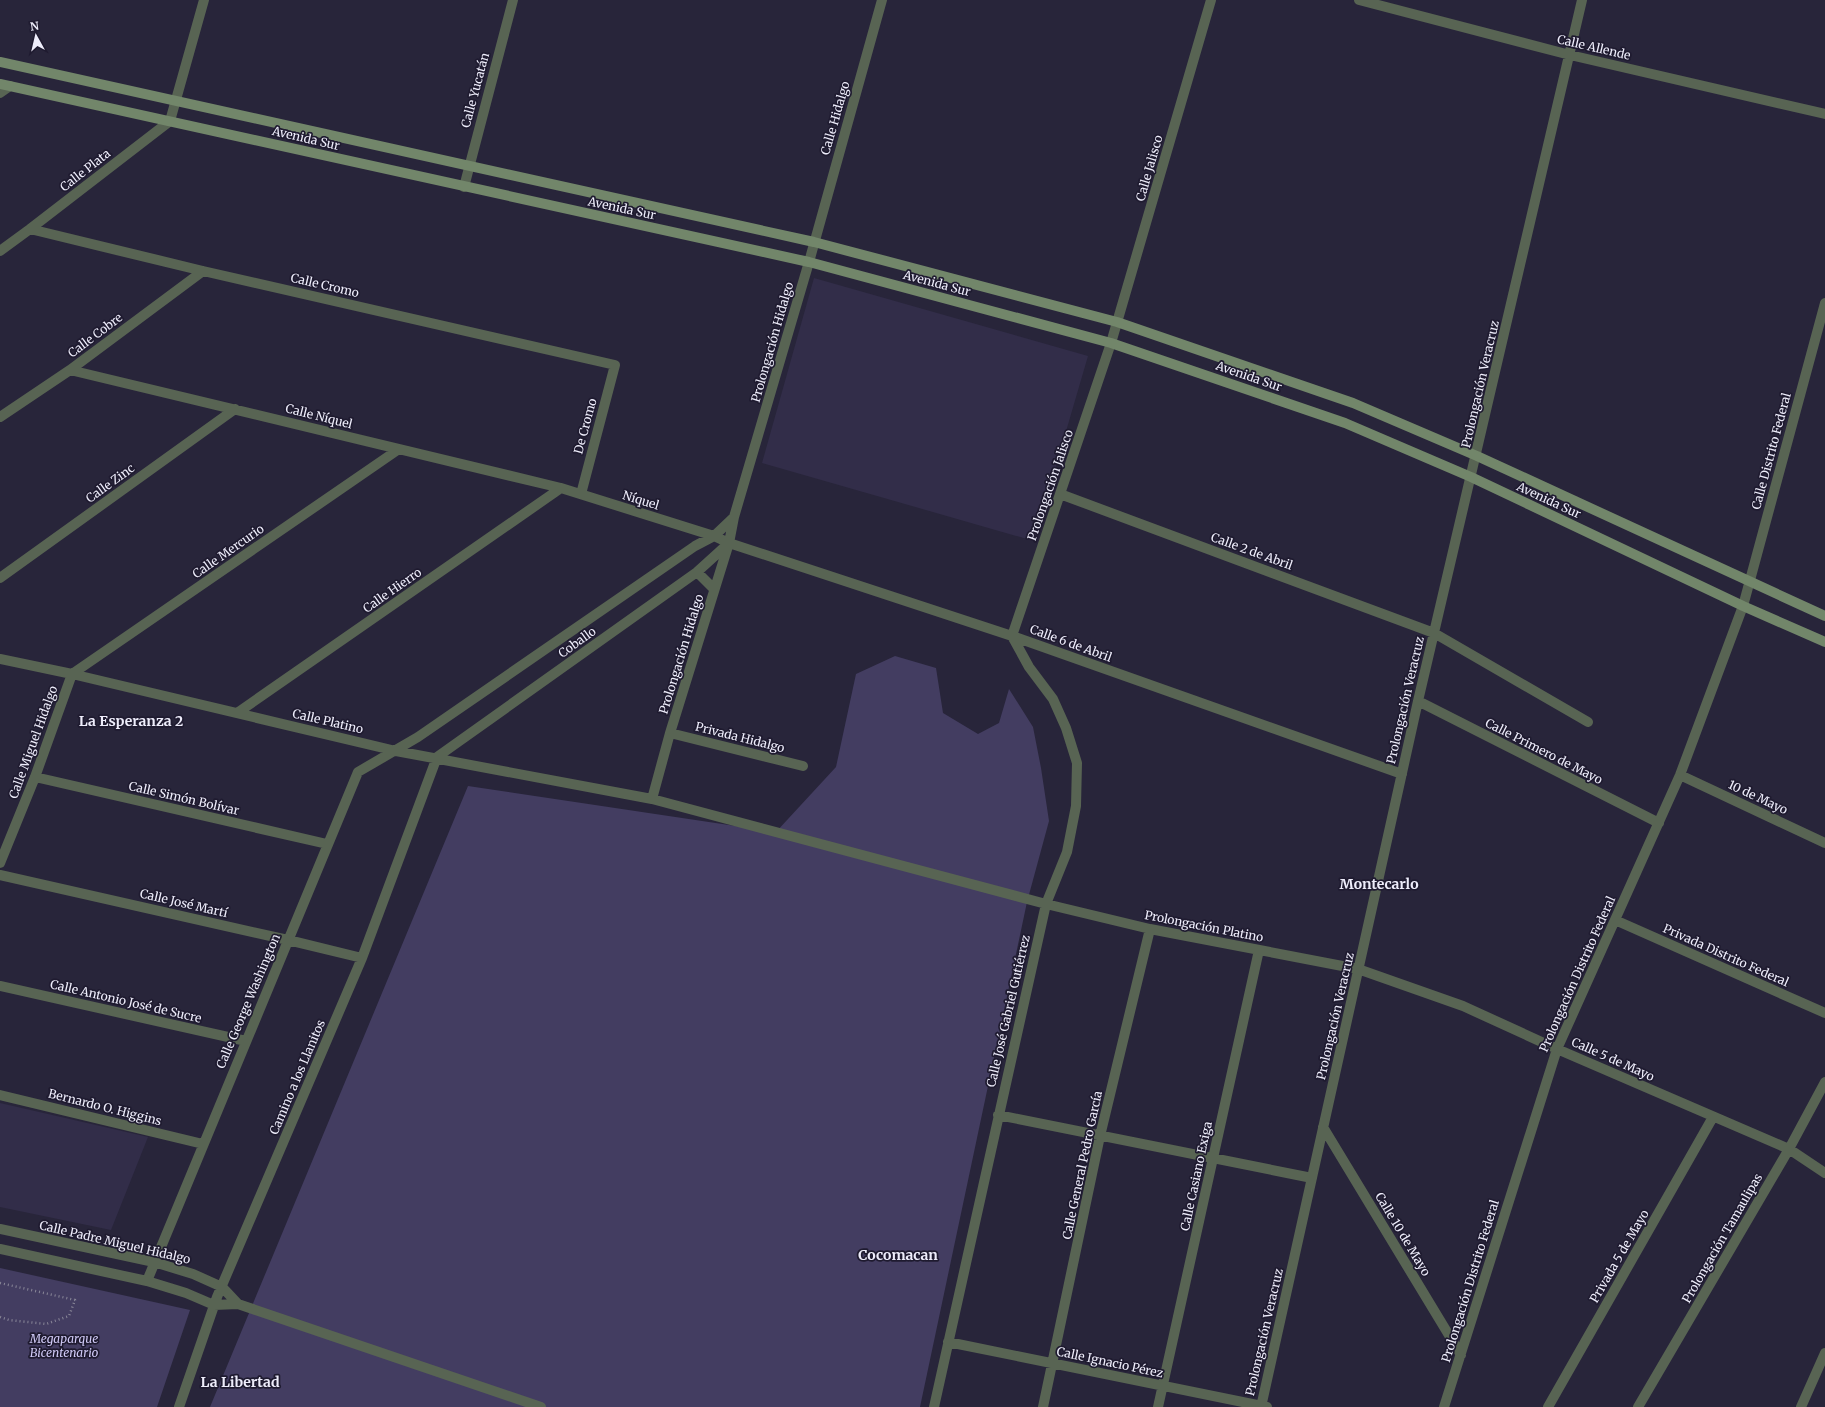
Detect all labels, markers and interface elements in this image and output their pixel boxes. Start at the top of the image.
north arrow [16,16,56,56]
text: N [29,19,40,34]
street label: Calle Allende [1556,31,1632,63]
street label: Calle Yucatán [458,51,492,129]
street label: Calle Hidalgo [817,79,853,157]
street label: Avenida Sur [270,123,342,153]
street label: Calle Jalisco [1132,133,1166,203]
street label: Calle Plata [57,145,114,194]
street label: Avenida Sur [586,193,658,223]
street label: Avenida Sur [901,267,973,299]
street label: Calle Cromo [289,270,361,300]
street label: Prolongación Hidalgo [748,280,796,404]
street label: Calle Cobre [65,310,125,360]
street label: Prolongación Veracruz [1458,318,1502,449]
street label: Avenida Sur [1213,357,1285,395]
street label: Calle Distrito Federal [1748,391,1794,511]
street label: De Cromo [570,396,600,456]
street label: Calle Níquel [284,400,354,432]
street label: Prolongación Jalisco [1024,427,1076,543]
street label: Calle Zinc [83,460,137,506]
street label: Avenida Sur [1514,478,1584,522]
street label: Níquel [621,487,661,513]
street label: Calle Mercurio [189,521,267,581]
street label: Calle 2 de Abril [1209,529,1295,573]
street label: Calle Hierro [360,564,424,616]
street label: Prolongación Hidalgo [656,592,706,716]
street label: Calle 6 de Abril [1028,621,1114,665]
street label: Coballo [555,623,599,661]
street label: Prolongación Veracruz [1383,634,1427,765]
street label: Calle Miguel Hidalgo [6,683,60,801]
street label: Calle Platino [291,706,365,736]
district label: La Esperanza 2 [79,712,183,730]
street label: Calle Primero de Mayo [1483,715,1605,787]
street label: Privada Hidalgo [694,719,786,755]
street label: 10 de Mayo [1726,777,1790,817]
street label: Calle Simón Bolívar [127,778,241,818]
district label: Montecarlo [1340,875,1418,893]
street label: Calle José Martí [139,886,230,921]
street label: Prolongación Distrito Federal [1536,894,1618,1054]
street label: Prolongación Platino [1143,907,1265,945]
street label: Privada Distrito Federal [1661,920,1791,990]
street label: Calle George Washington [213,931,283,1071]
street label: Calle José Gabriel Gutiérrez [983,933,1033,1089]
street label: Prolongación Veracruz [1313,950,1357,1081]
street label: Calle Antonio José de Sucre [49,976,203,1026]
street label: Camino a los Llanitos [266,1017,328,1137]
street label: Calle 5 de Mayo [1569,1034,1657,1084]
street label: Bernardo O. Higgins [47,1086,163,1128]
street label: Calle General Pedro García [1059,1089,1105,1241]
street label: Calle Casiano Exiga [1177,1119,1215,1232]
street label: Prolongación Tamaulipas [1679,1170,1765,1305]
street label: Calle 10 de Mayo [1372,1189,1434,1279]
street label: Prolongación Distrito Federal [1438,1198,1502,1364]
street label: Privada 5 de Mayo [1586,1207,1652,1305]
street label: Calle Padre Miguel Hidalgo [38,1217,192,1267]
district label: Cocomacan [858,1246,938,1264]
street label: Prolongación Veracruz [1242,1266,1286,1397]
park label: Megaparque Bicentenario [29,1331,99,1360]
street label: Calle Ignacio Pérez [1055,1343,1165,1381]
district label: La Libertad [200,1373,280,1391]

